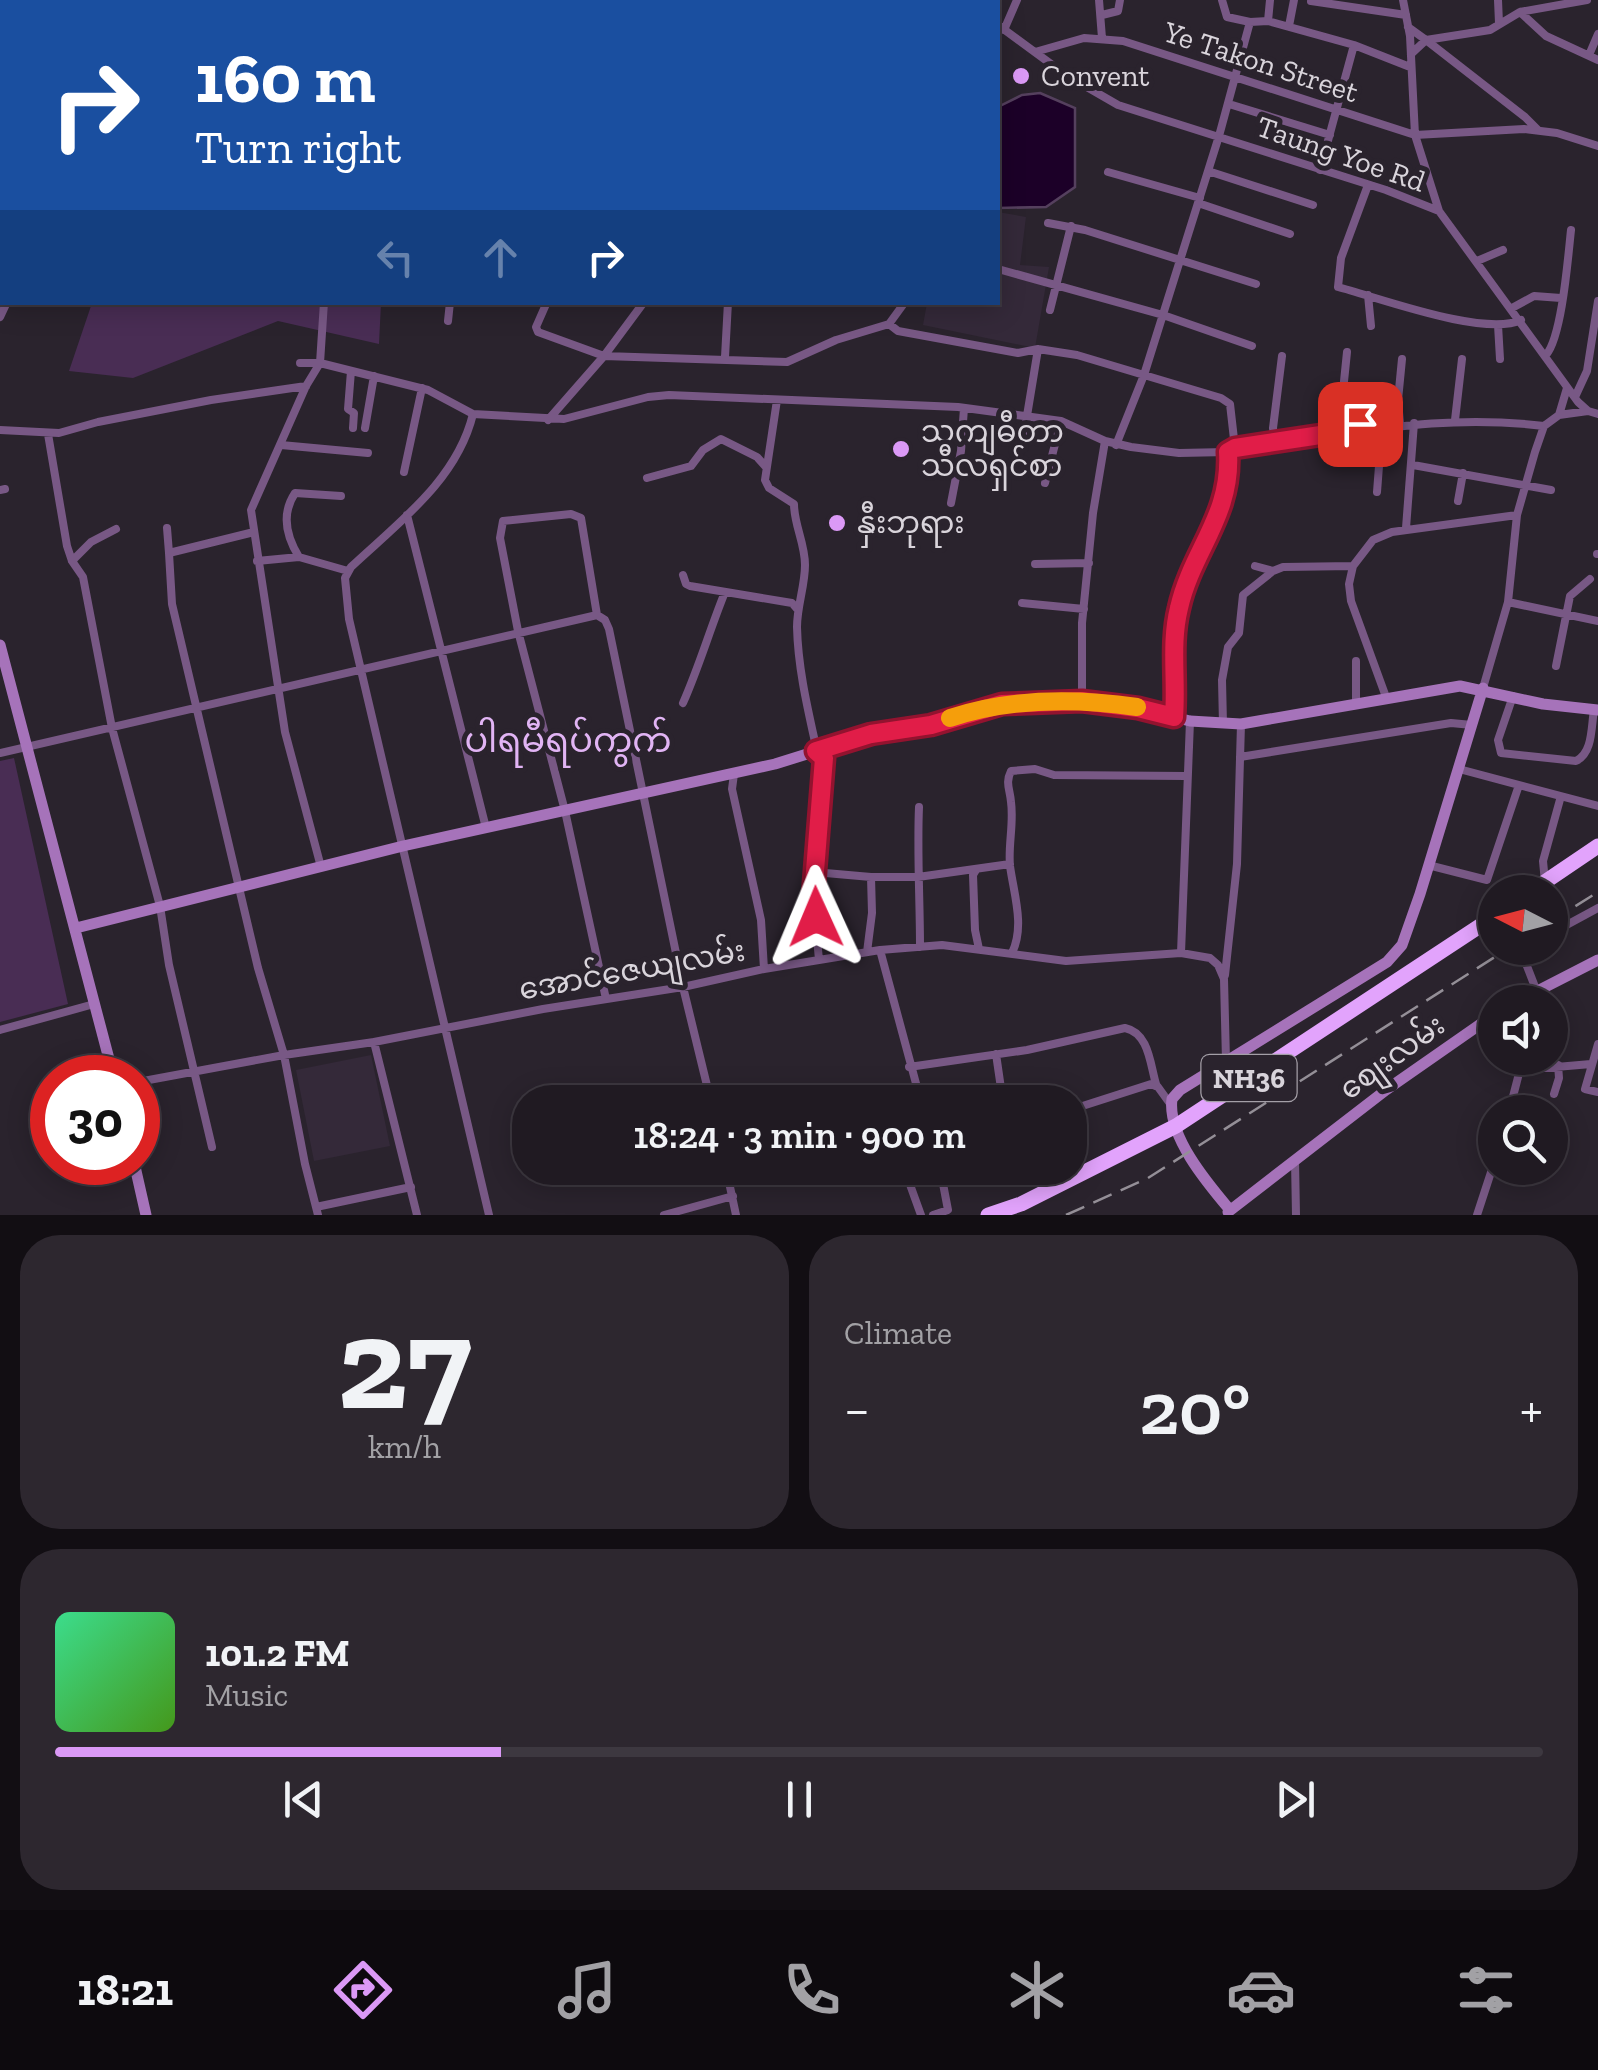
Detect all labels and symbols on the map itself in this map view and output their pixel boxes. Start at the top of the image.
street label: Ye Takon Street [1158,13,1363,110]
place label: Convent [1041,58,1149,94]
marker: Convent [1010,65,1032,87]
street label: Taung Yoe Rd [1252,108,1430,200]
pin [1318,382,1403,467]
place label: သကျဓီတာ သီလရှင်စာ [921,410,1064,491]
marker: သကျဓီတာ သီလရှင်စာ [890,438,912,460]
place label: နှီးဘုရား [857,501,965,548]
marker: နှီးဘုရား [826,512,848,534]
district label: ပါရမီရပ်ကွက် [464,716,672,768]
position arrow [764,865,868,969]
north arrow [1478,875,1568,965]
street label: အောင်ဇေယျလမ်း [516,928,749,1014]
street label: စျေးလမ်း [1330,1004,1456,1113]
speed limit sign: 30 [30,1055,160,1185]
road number: NH36 [1202,1055,1296,1101]

